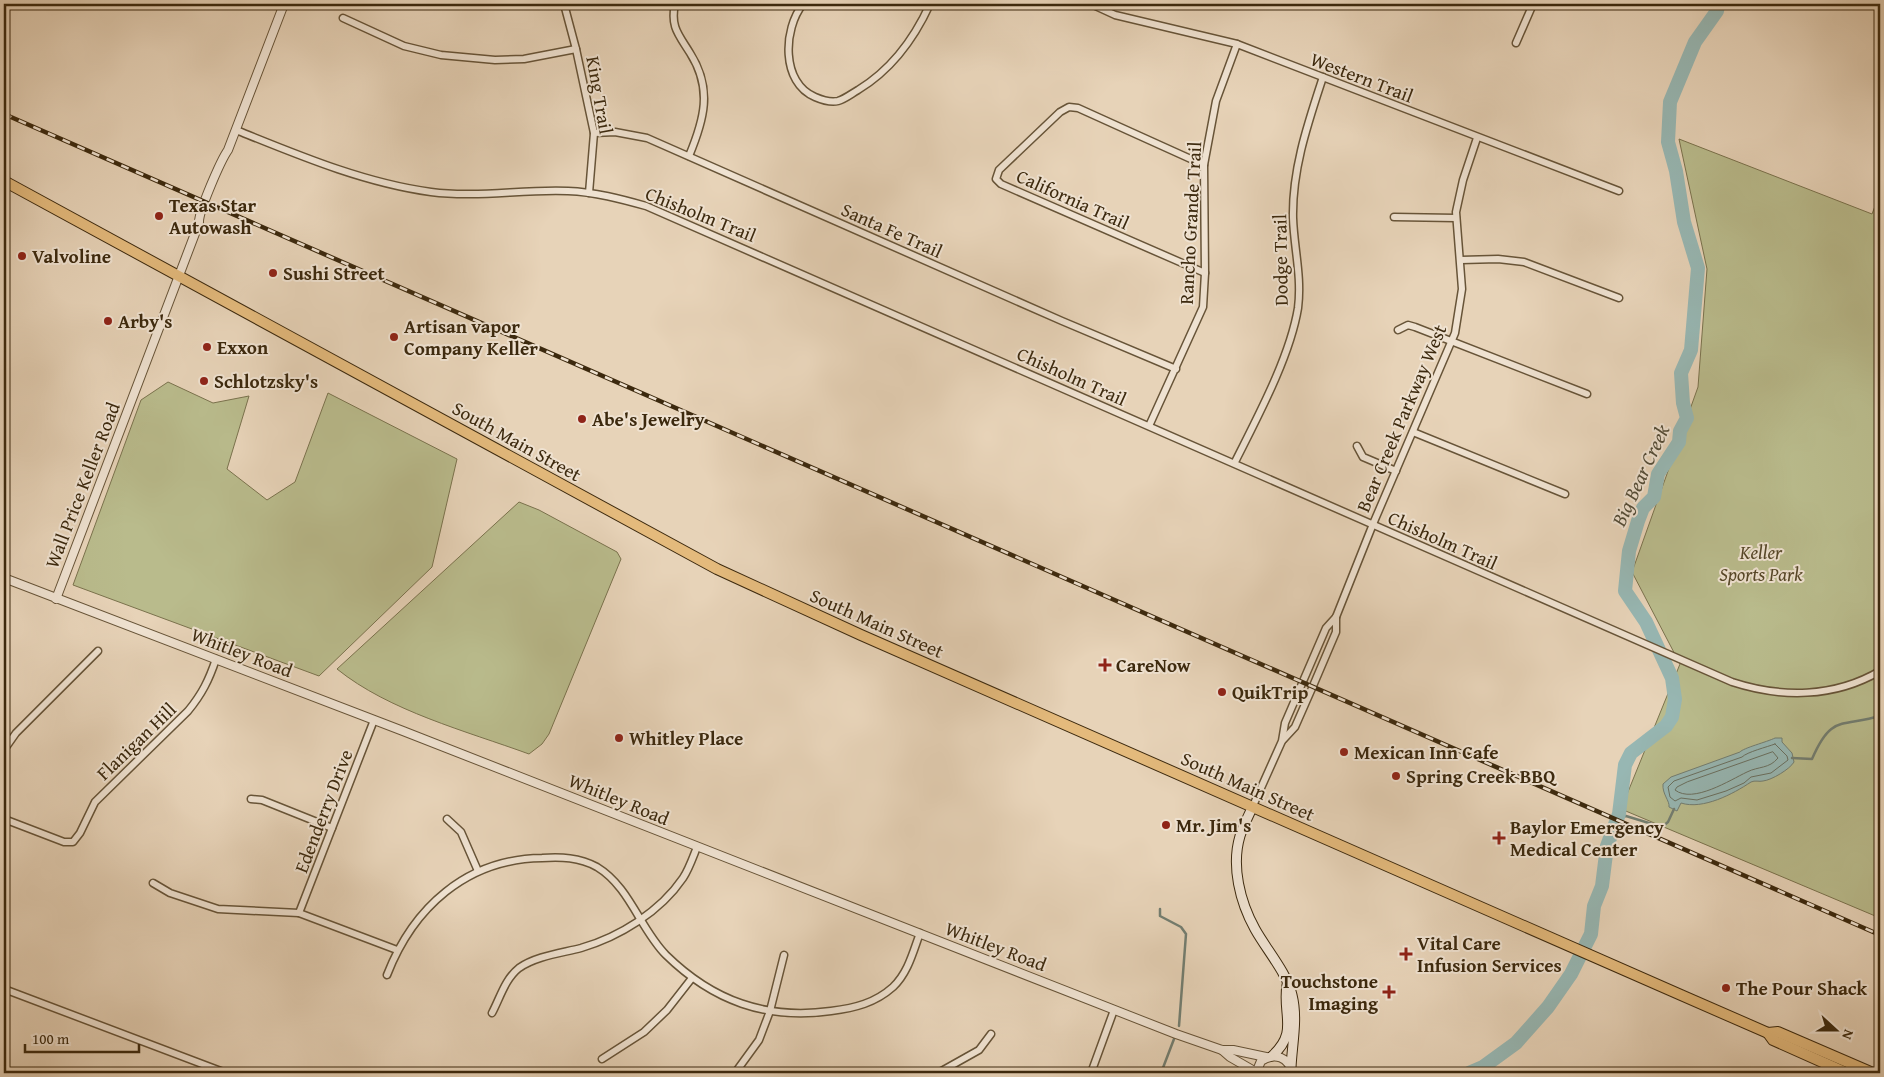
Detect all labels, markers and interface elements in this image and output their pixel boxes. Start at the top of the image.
street label: Western Trail [1307,45,1417,109]
street label: King Trail [579,54,621,136]
street label: Rancho Grande Trail [1172,141,1208,305]
street label: California Trail [1012,162,1134,236]
street label: Chisholm Trail [641,179,761,249]
place label: Texas Star Autowash [169,191,257,241]
street label: Santa Fe Trail [837,195,947,265]
marker: Texas Star Autowash [153,210,165,222]
street label: Dodge Trail [1265,214,1295,306]
place label: Valvoline [32,242,111,270]
marker: Valvoline [16,250,28,262]
place label: Sushi Street [283,259,386,287]
marker: Sushi Street [267,267,279,279]
place label: Arby's [118,307,172,335]
place label: Artisan vapor Company Keller [404,312,538,362]
marker: Arby's [102,315,114,327]
street label: Bear Creek Parkway West [1349,320,1453,516]
marker: Artisan vapor Company Keller [388,331,400,343]
place label: Exxon [217,333,269,361]
street label: Chisholm Trail [1013,339,1131,413]
marker: Exxon [201,341,213,353]
place label: Schlotzsky's [214,367,318,395]
marker: Schlotzsky's [198,375,210,387]
street label: South Main Street [447,394,587,488]
street label: Wall Price Keller Road [37,397,127,572]
place label: Abe's Jewelry [592,405,705,433]
marker: Abe's Jewelry [576,413,588,425]
water label: Big Bear Creek [1603,419,1677,532]
street label: Chisholm Trail [1384,503,1502,577]
park label: Keller Sports Park [1719,538,1803,588]
street label: South Main Street [806,581,949,665]
street label: Whitley Road [187,620,298,684]
place label: CareNow [1116,651,1191,679]
marker: CareNow [1098,658,1112,672]
place label: QuikTrip [1232,678,1308,706]
marker: QuikTrip [1216,686,1228,698]
street label: Flanigan Hill [90,696,182,786]
place label: Whitley Place [629,724,743,752]
marker: Whitley Place [613,732,625,744]
place label: Mexican Inn Cafe [1354,738,1499,766]
street label: South Main Street [1177,744,1320,828]
street label: Edenderry Drive [287,745,359,877]
marker: Mexican Inn Cafe [1338,746,1350,758]
place label: Spring Creek BBQ [1406,762,1557,790]
street label: Whitley Road [564,766,674,832]
marker: Spring Creek BBQ [1390,770,1402,782]
place label: Mr. Jim's [1176,811,1251,839]
place label: Baylor Emergency Medical Center [1510,813,1664,863]
marker: Mr. Jim's [1160,819,1172,831]
marker: Baylor Emergency Medical Center [1492,831,1506,845]
street label: Whitley Road [941,914,1052,978]
place label: Vital Care Infusion Services [1417,929,1562,979]
marker: Vital Care Infusion Services [1399,947,1413,961]
place label: Touchstone Imaging [1281,967,1379,1017]
place label: The Pour Shack [1736,974,1867,1002]
marker: The Pour Shack [1720,982,1732,994]
marker: Touchstone Imaging [1382,985,1396,999]
north arrow [1812,1004,1862,1054]
scale bar [25,1022,139,1054]
text: N [1837,1027,1859,1043]
text: 100 m [32,1028,70,1049]

